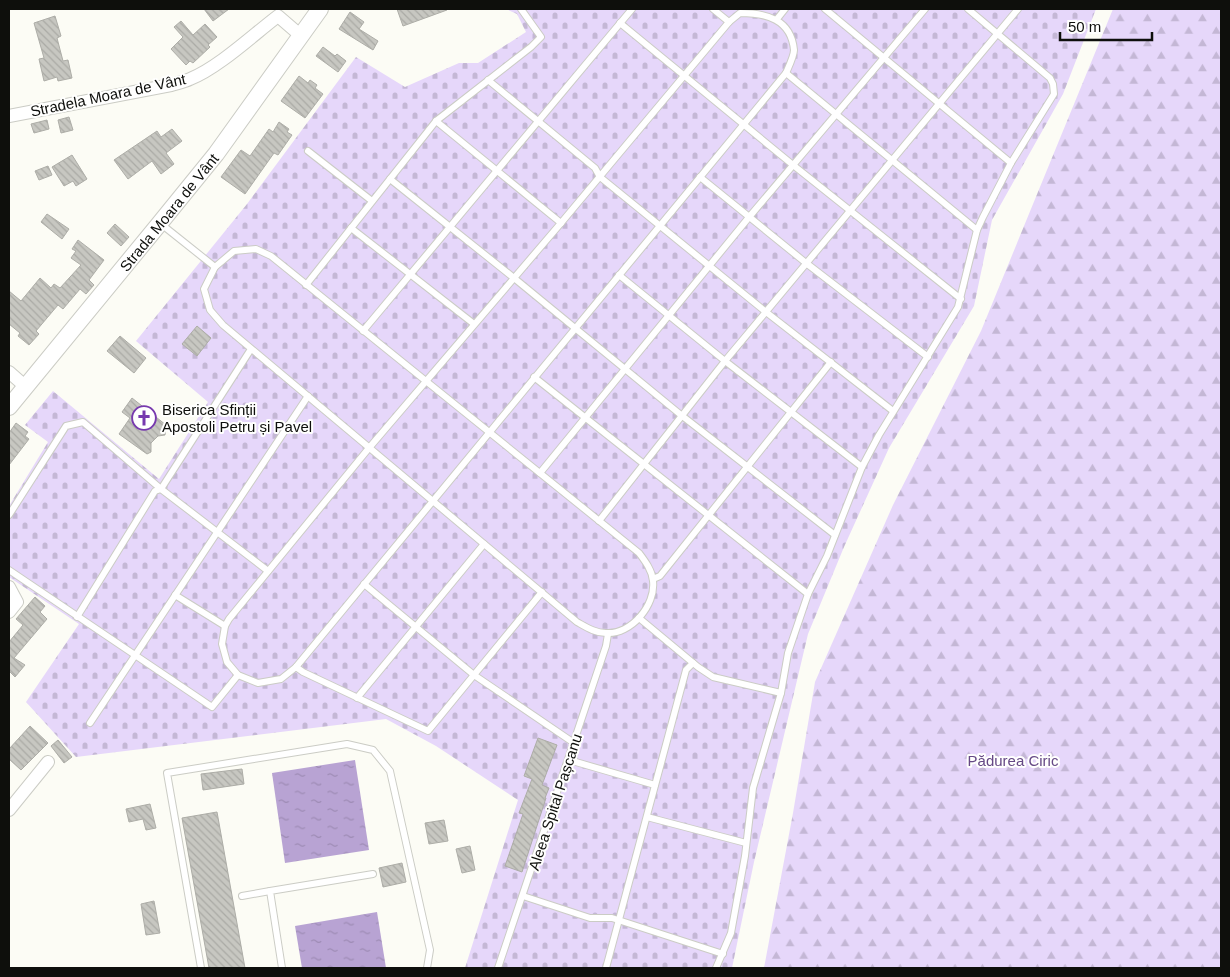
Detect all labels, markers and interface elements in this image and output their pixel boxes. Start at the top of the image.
scale bar [1060,10,1152,42]
text: 50 m [1068,18,1101,35]
street label: Stradela Moara de Vânt [29,70,188,120]
street label: Strada Moara de Vânt [116,149,222,274]
place label: Biserica Sfinții Apostoli Petru și Pavel [162,401,312,435]
church icon: Biserica Sfinții Apostoli Petru și Pavel [131,405,157,431]
street label: Aleea Spital Pașcanu [525,732,585,872]
park label: Pădurea Ciric [968,752,1059,769]

